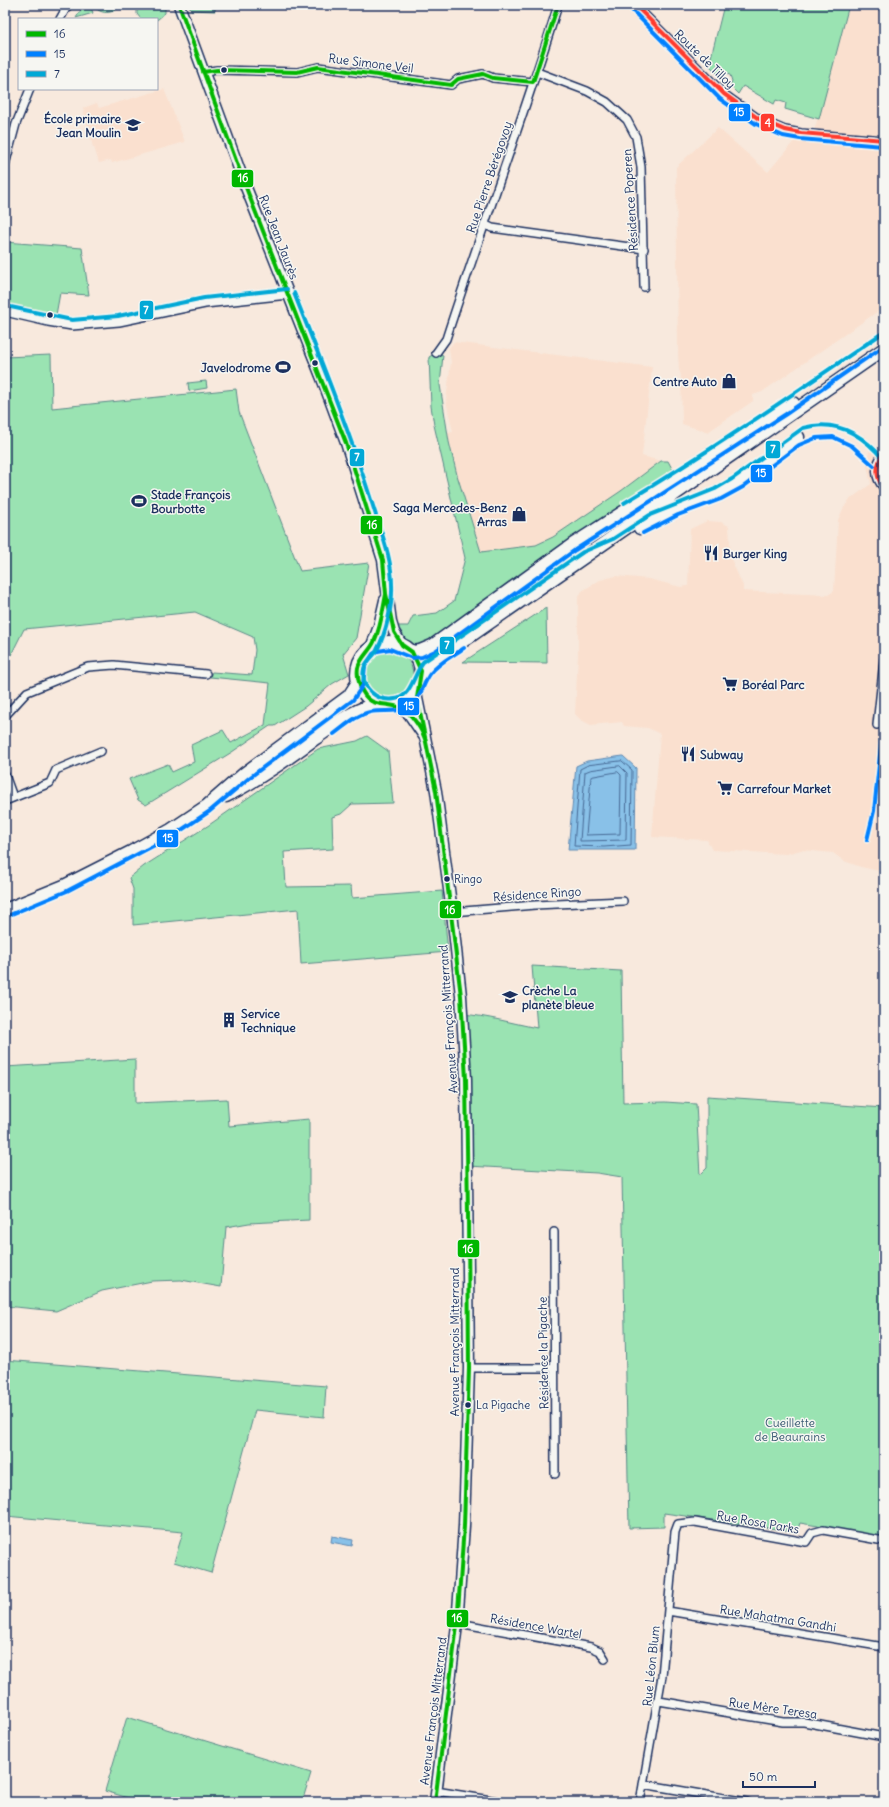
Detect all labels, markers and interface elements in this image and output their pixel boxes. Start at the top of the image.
legend [18,18,158,90]
text: 16 [54,26,66,41]
street label: Route de Tilloy [671,26,739,92]
text: 15 [54,46,66,61]
street label: Rue Simone Veil [328,50,414,76]
unlabelled marker [219,65,229,75]
text: 7 [54,66,60,81]
line badge: 15 [728,103,751,122]
text: 15 [734,105,744,119]
place label: École primaire Jean Moulin [44,111,122,140]
line badge: 4 [760,113,775,132]
school or university icon: École primaire Jean Moulin [124,116,142,134]
text: 4 [765,116,772,130]
street label: Rue Pierre Bérégovoy [463,119,515,235]
street label: Résidence Poperen [619,148,641,252]
line badge: 16 [231,169,254,188]
text: 16 [238,171,248,185]
street label: Rue Jean Jaurès [256,193,302,281]
line badge: 7 [139,300,154,320]
text: 7 [143,303,149,317]
unlabelled marker [45,310,55,320]
sports icon: Javelodrome [274,358,292,376]
unlabelled marker [310,358,320,368]
place label: Javelodrome [201,360,272,375]
shop icon: Centre Auto [720,372,738,390]
place label: Centre Auto [653,374,717,389]
line badge: 7 [765,440,781,459]
text: 7 [770,442,776,456]
line badge: 7 [349,448,365,467]
text: 7 [354,450,360,464]
line badge: 15 [750,464,773,483]
text: 15 [756,466,766,480]
place label: Stade François Bourbotte [151,487,231,516]
sports icon: Stade François Bourbotte [130,492,148,510]
place label: Saga Mercedes-Benz Arras [393,500,508,529]
shop icon: Saga Mercedes-Benz Arras [510,505,528,523]
line badge: 16 [360,515,383,535]
text: 16 [367,518,377,532]
restaurant icon: Burger King [702,544,720,562]
place label: Burger King [723,546,788,562]
line badge: 7 [439,636,455,655]
text: 7 [444,638,450,652]
supermarket icon: Boréal Parc [721,675,739,693]
place label: Boréal Parc [742,677,805,692]
line badge: 15 [397,697,420,716]
text: 15 [404,699,414,713]
restaurant icon: Subway [679,745,697,763]
place label: Subway [700,747,744,763]
supermarket icon: Carrefour Market [716,779,734,797]
place label: Carrefour Market [737,781,832,796]
line badge: 15 [156,829,179,848]
text: 15 [163,831,173,845]
place label: Ringo [454,872,482,886]
marker: Ringo [442,874,452,884]
street label: Résidence Ringo [492,883,582,905]
line badge: 16 [439,900,462,919]
text: 16 [445,903,455,917]
street label: Avenue François Mitterrand [435,944,461,1094]
place label: Crèche La planète bleue [522,983,595,1013]
school or university icon: Crèche La planète bleue [501,988,519,1006]
place label: Service Technique [241,1006,296,1036]
building icon: Service Technique [220,1011,238,1029]
line badge: 16 [457,1239,480,1258]
text: 16 [463,1242,473,1256]
street label: Avenue François Mitterrand [447,1268,462,1417]
street label: Résidence la Pigache [535,1296,551,1410]
place label: La Pigache [476,1398,530,1412]
marker: La Pigache [463,1400,473,1410]
park label: Cueillette de Beaurains [754,1415,826,1444]
street label: Rue Rosa Parks [716,1507,800,1537]
street label: Rue Mahatma Gandhi [719,1601,837,1635]
line badge: 16 [446,1609,469,1628]
text: 16 [452,1611,462,1625]
street label: Résidence Wartel [489,1611,583,1641]
street label: Rue Léon Blum [639,1624,663,1707]
street label: Avenue François Mitterrand [416,1636,450,1786]
street label: Rue Mère Teresa [728,1694,818,1722]
scale bar [743,1763,815,1789]
text: 50 m [749,1769,778,1784]

